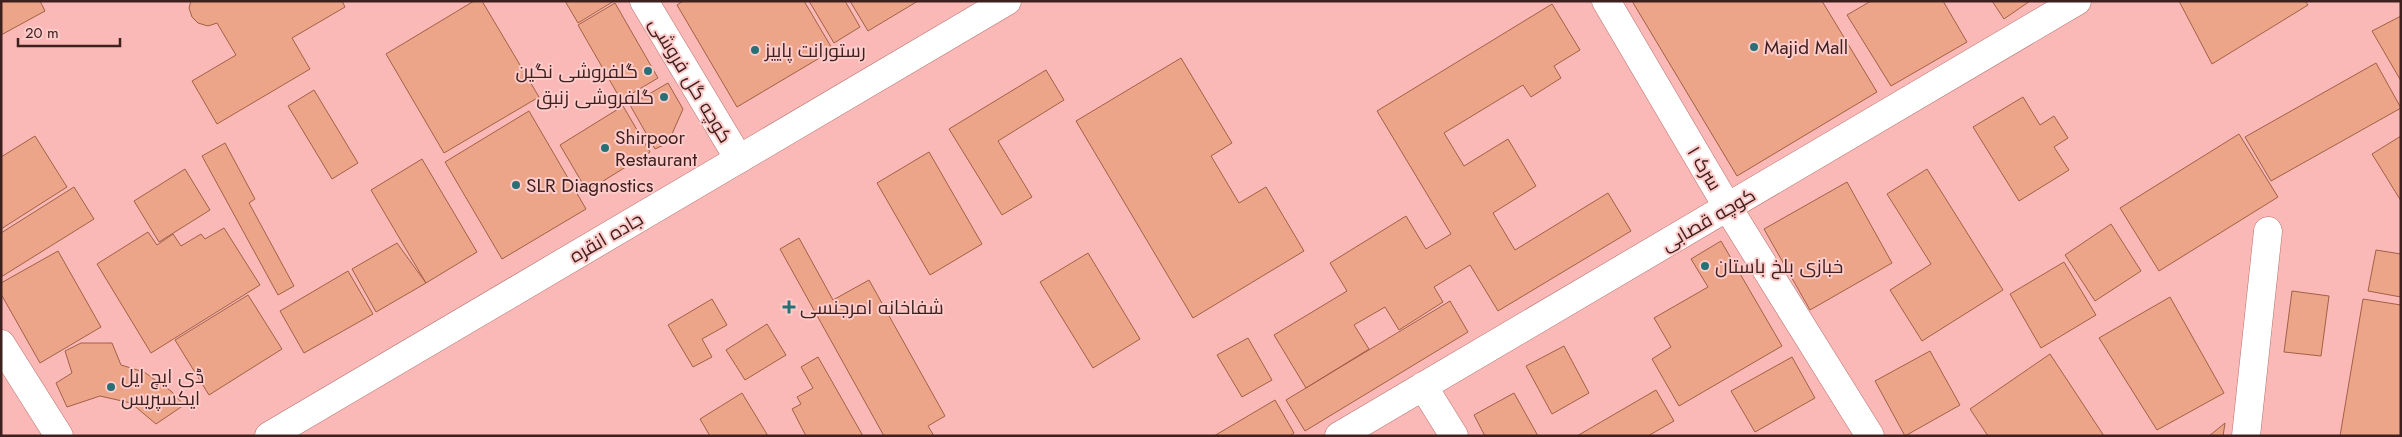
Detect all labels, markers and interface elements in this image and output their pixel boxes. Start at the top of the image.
street label: کوچه گل فروشی [642,12,739,148]
scale bar [18,15,120,47]
text: 20 m [25,22,59,44]
place label: Majid Mall [1764,34,1848,61]
place label: رستورانت پاییز [764,37,866,64]
marker: Majid Mall [1748,41,1760,53]
marker: رستورانت پاییز [749,44,761,56]
place label: گلفروشی نگین [516,58,638,85]
marker: گلفروشی نگین [642,65,654,77]
place label: گلفروشی زنبق [536,84,654,111]
marker: گلفروشی زنبق [658,91,670,103]
place label: Shirpoor Restaurant [615,124,697,173]
street label: سرک ۱ [1681,141,1728,196]
marker: Shirpoor Restaurant [599,142,611,154]
place label: SLR Diagnostics [526,172,654,199]
marker: SLR Diagnostics [510,179,522,191]
street label: کوچه قصابی [1656,181,1761,257]
street label: جادہ انقرہ [564,205,648,269]
place label: خبازی بلخ باستان [1715,253,1843,280]
marker: خبازی بلخ باستان [1699,260,1711,272]
place label: شفاخانه امرجنسی [800,294,944,321]
marker: شفاخانه امرجنسی [782,300,796,314]
place label: ڈی ایچ ایل ایکسپریس [121,363,204,412]
marker: ڈی ایچ ایل ایکسپریس [105,381,117,393]

